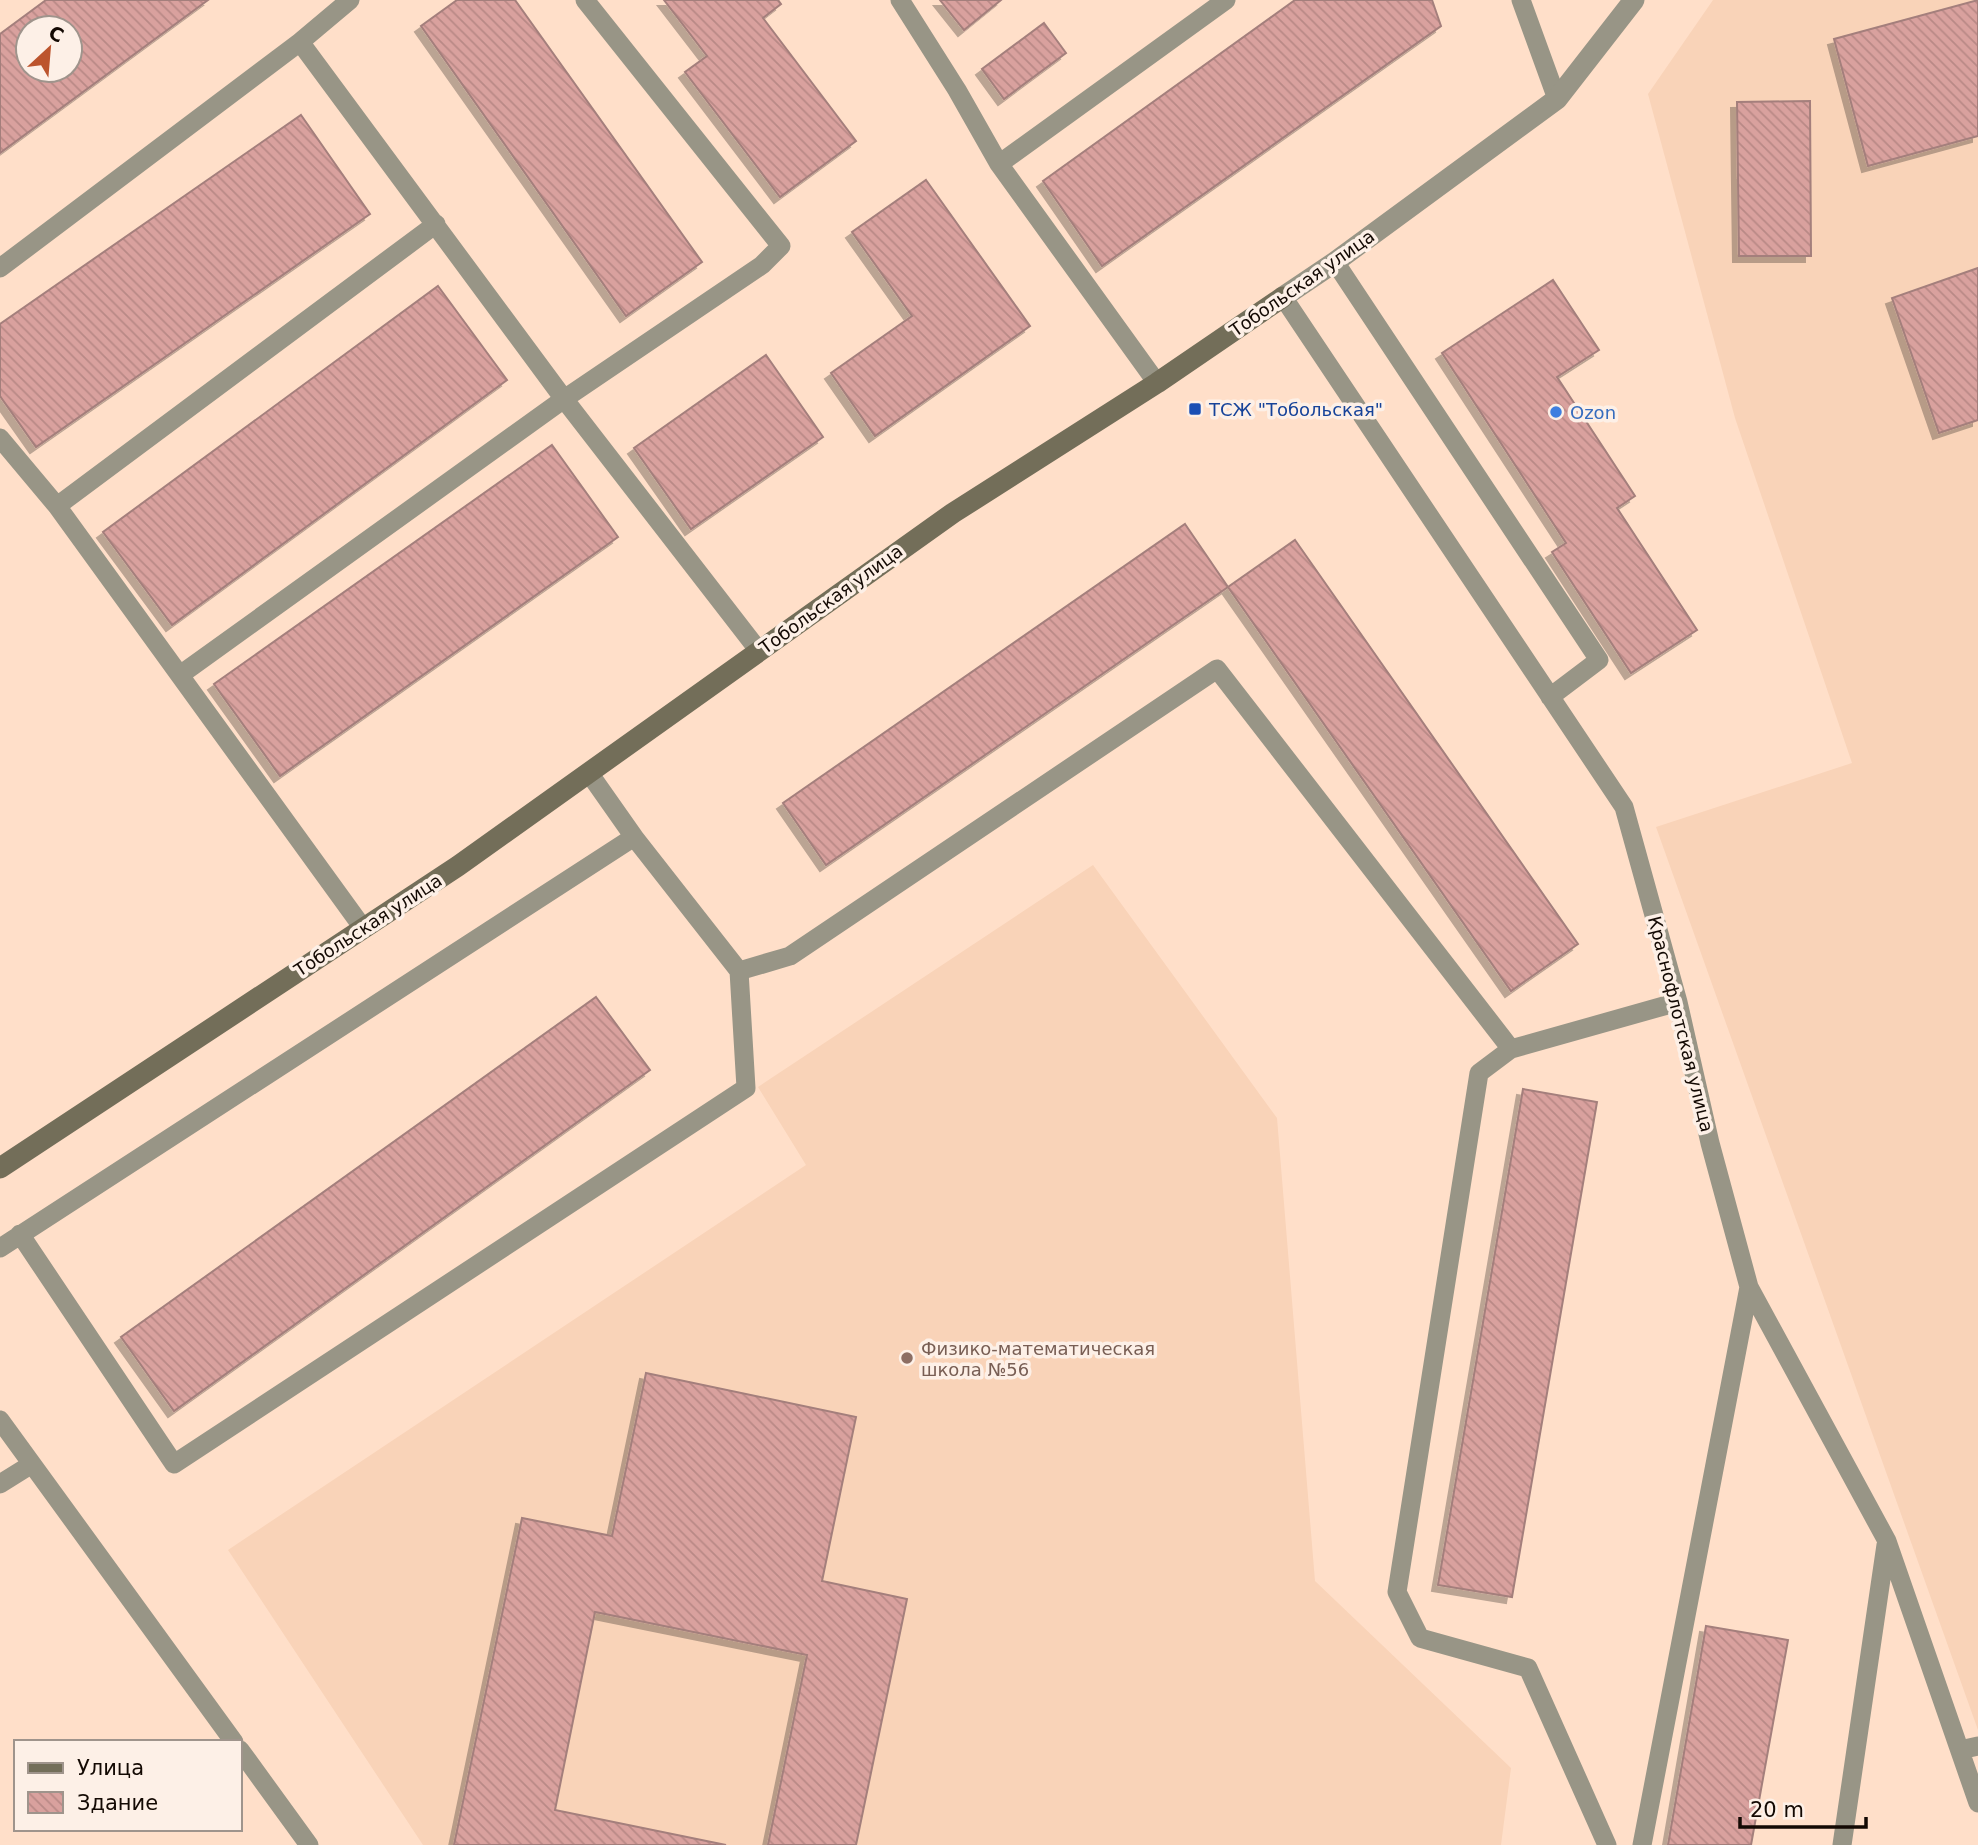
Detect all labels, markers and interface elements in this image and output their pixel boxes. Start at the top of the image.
north arrow [14,14,84,84]
text: С [45,21,68,47]
street label: Тобольская улица [1225,225,1378,341]
place label: ТСЖ "Тобольская" [1208,399,1383,420]
marker: ТСЖ "Тобольская" [1187,401,1203,417]
place label: Ozon [1570,402,1616,423]
marker: Ozon [1548,404,1564,420]
street label: Тобольская улица [755,540,907,659]
street label: Тобольская улица [289,869,446,981]
street label: Краснофлотская улица [1644,914,1718,1134]
place label: Физико-математическая школа №56 [921,1338,1155,1380]
marker: Физико-математическая школа №56 [899,1350,915,1366]
legend [14,1740,242,1831]
text: Улица [77,1756,144,1780]
scale bar [1740,1786,1866,1830]
text: Здание [77,1791,158,1815]
text: 20 m [1750,1798,1804,1822]

